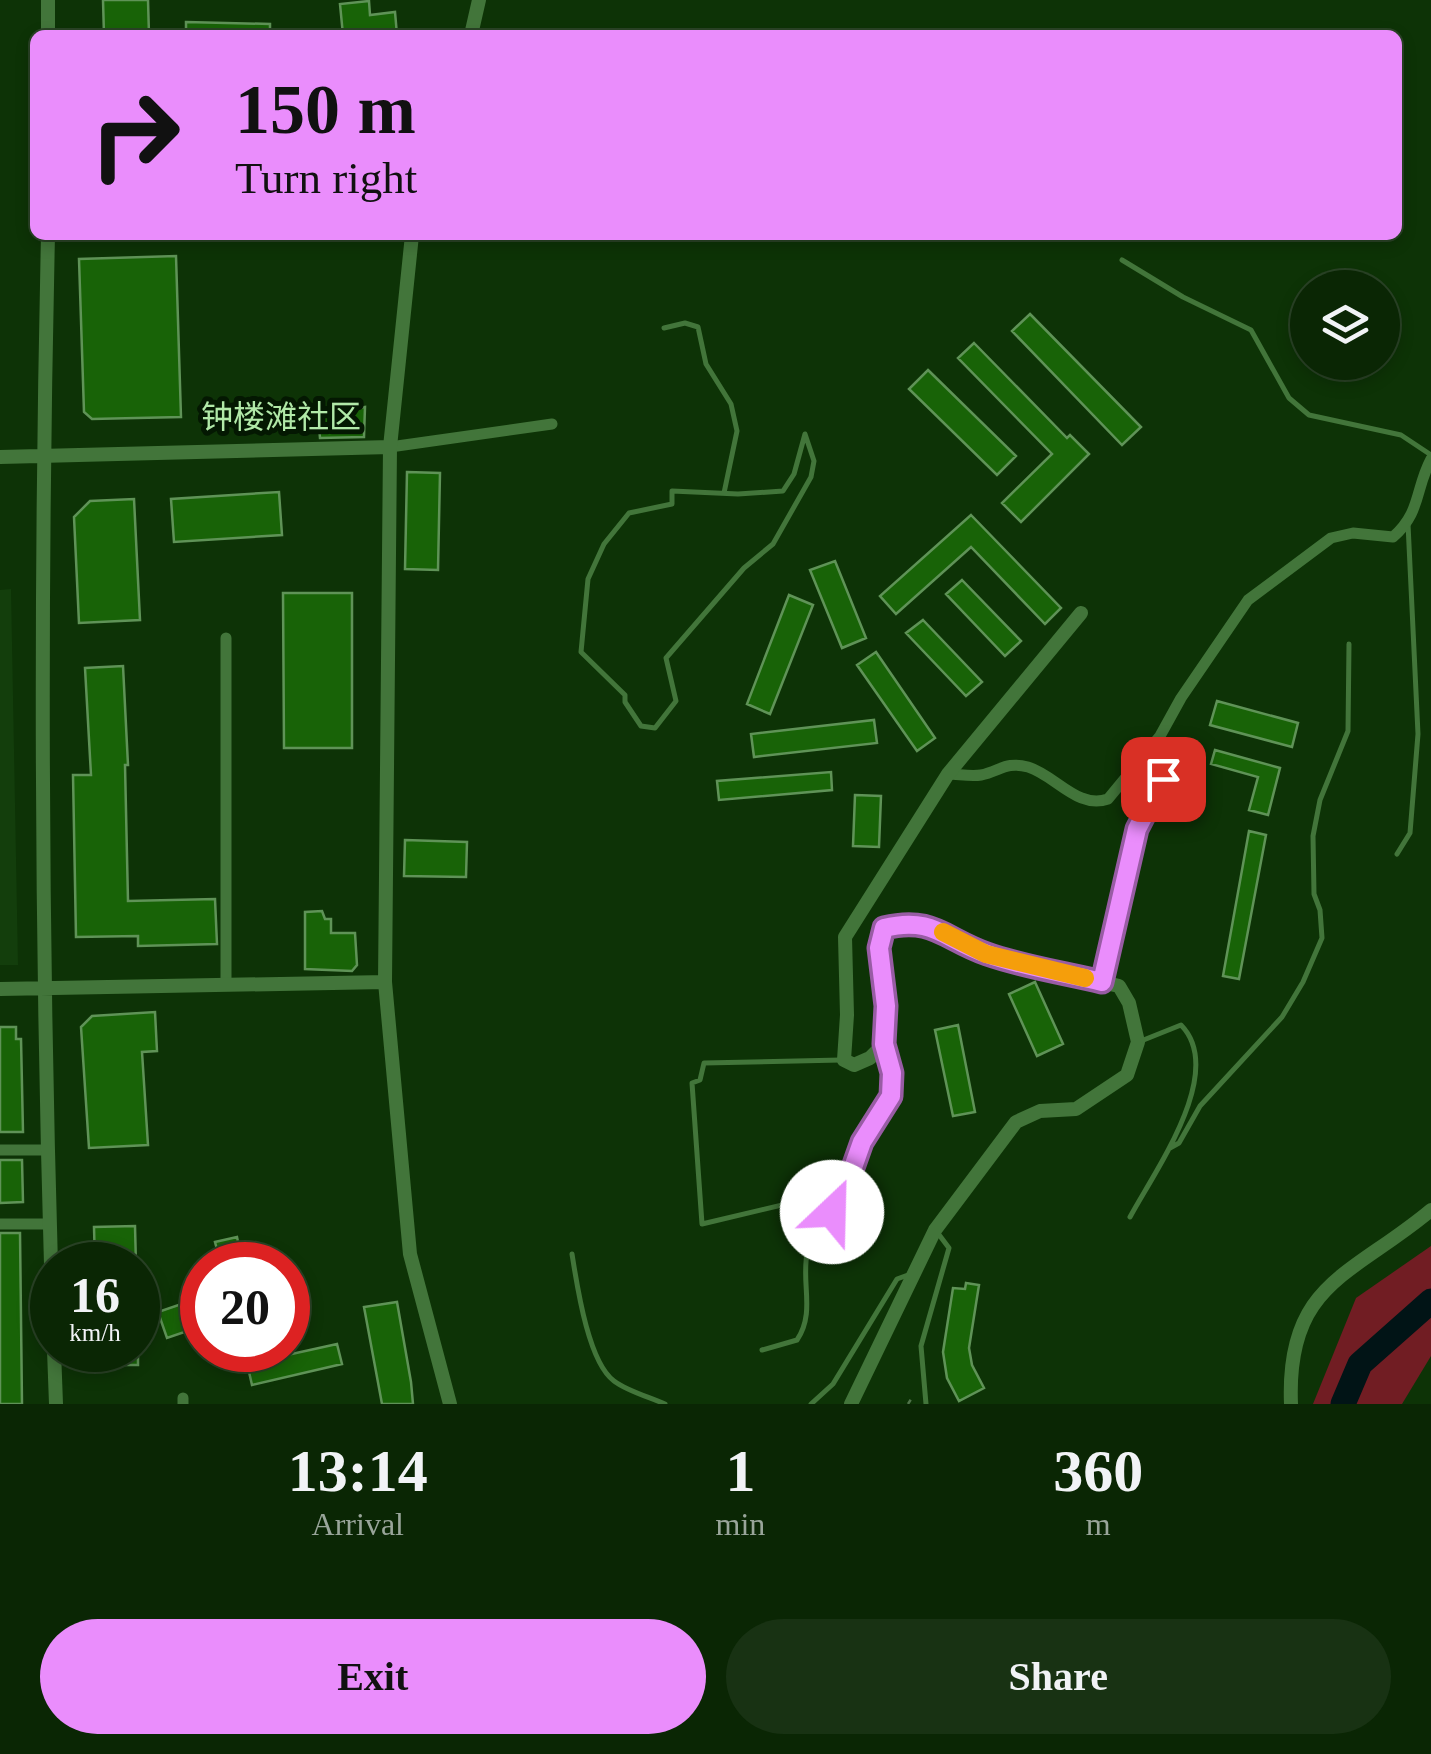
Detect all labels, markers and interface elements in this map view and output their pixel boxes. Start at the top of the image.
icon: right [70,70,200,200]
text: 150 m [235,71,416,148]
text: Turn right [235,153,417,203]
map controls [1290,270,1400,380]
button: layers [1290,270,1400,380]
district label: 钟楼滩社区 [201,399,361,435]
pin [1121,737,1206,822]
icon: arrive [1136,752,1191,807]
position arrow [780,1160,884,1264]
speed limit sign: 20 [180,1242,310,1372]
text: 16 [70,1267,120,1323]
text: km/h [69,1319,121,1346]
text: 13:14 [288,1438,428,1504]
text: 1 [725,1438,755,1504]
text: 360 [1053,1438,1143,1504]
text: Arrival [312,1506,404,1542]
text: min [716,1506,765,1542]
text: m [1086,1506,1111,1542]
button: Exit [40,1619,706,1734]
button: Share [726,1619,1391,1734]

